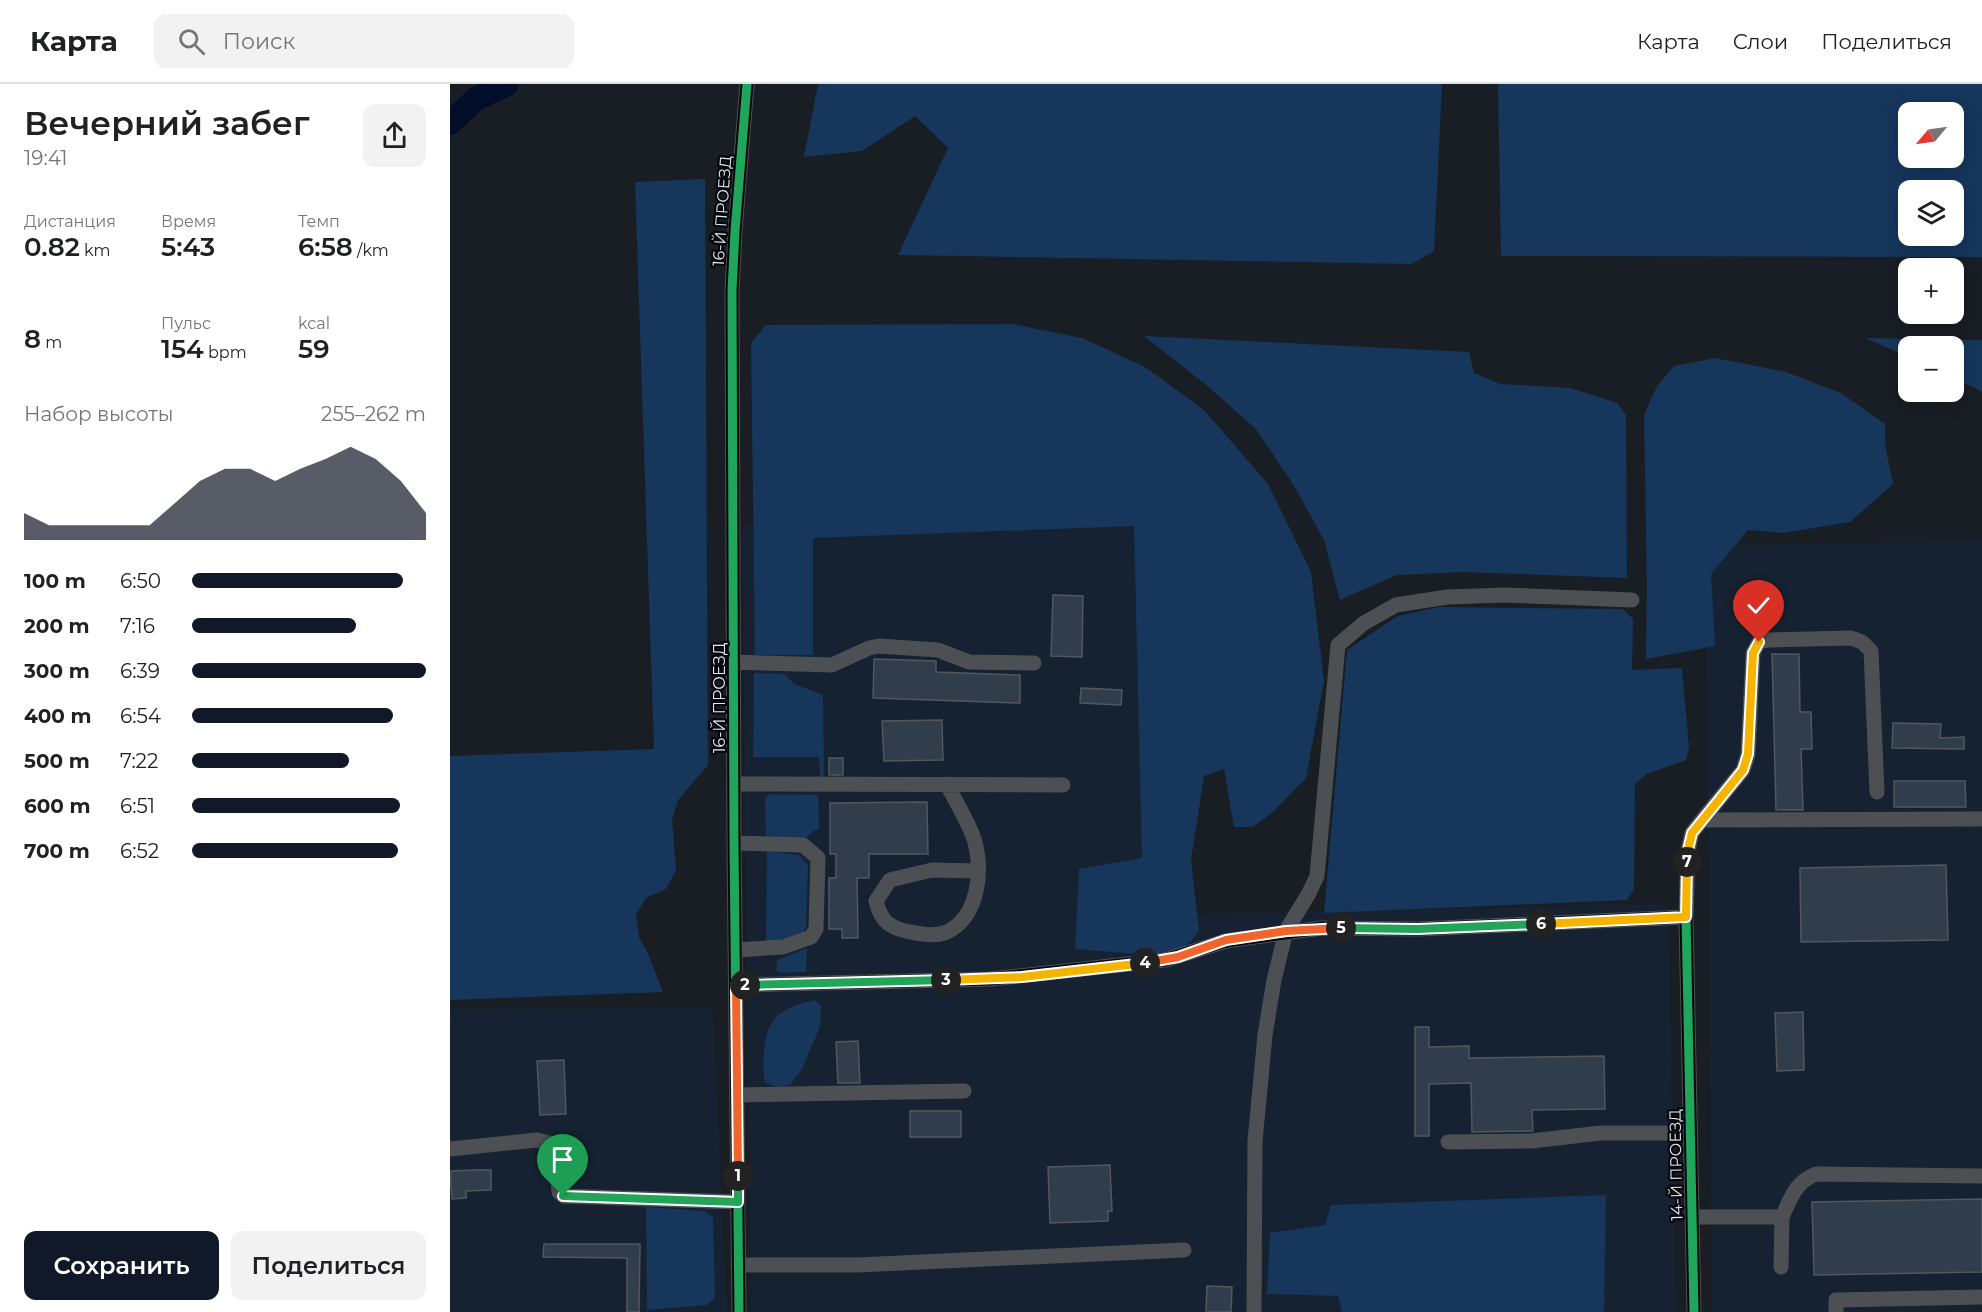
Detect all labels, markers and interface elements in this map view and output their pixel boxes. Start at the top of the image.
search box [154,14,574,68]
text: Карта [30,24,118,58]
icon: search [175,25,208,58]
text: Поиск [223,28,295,55]
text: Карта [1637,29,1700,54]
text: Слои [1733,29,1788,54]
text: Поделиться [1821,29,1952,54]
north arrow [1898,102,1964,168]
map controls [1898,102,1964,402]
text: Вечерний забег [24,103,310,143]
button: share [363,104,426,167]
text: 19:41 [24,146,68,170]
street label: 16-Й ПРОЕЗД [709,155,735,267]
button: layers [1898,180,1964,246]
text: Дистанция [24,212,116,231]
text: Время [161,212,216,231]
text: Темп [298,212,340,231]
text: 0.82 [24,231,80,263]
text: 5:43 [161,231,215,263]
text: 6:58 [298,231,353,263]
text: km [80,241,111,260]
text: /km [353,241,389,260]
button: + [1898,258,1964,324]
text: Пульс [161,314,211,333]
text: kcal [298,314,330,333]
text: 8 [24,323,41,355]
text: m [41,333,62,352]
text: 154 [161,333,204,365]
text: 59 [298,333,330,365]
button: − [1898,336,1964,402]
text: bpm [204,343,247,362]
text: Набор высоты [24,402,173,426]
text: 255–262 m [321,402,426,426]
text: 100 m [24,569,86,593]
text: 6:50 [120,569,161,593]
pin [1733,580,1784,642]
icon: check [1742,589,1775,622]
text: 200 m [24,614,90,638]
text: 7:16 [120,614,155,638]
street label: 16-Й ПРОЕЗД [710,642,729,753]
text: 300 m [24,659,90,683]
text: 6:39 [120,659,160,683]
text: 400 m [24,704,92,728]
text: 6:54 [120,704,161,728]
text: 500 m [24,749,90,773]
text: 7:22 [120,749,158,773]
text: 600 m [24,794,91,818]
text: 6:51 [120,794,155,818]
text: 700 m [24,839,90,863]
text: 6:52 [120,839,159,863]
pin: 7 [1672,847,1702,877]
text: 7 [1682,852,1692,871]
pin: 6 [1526,909,1556,939]
pin: 5 [1326,913,1356,943]
text: 6 [1536,914,1546,933]
text: 5 [1336,918,1346,937]
pin: 4 [1130,948,1160,978]
text: 4 [1139,953,1151,972]
pin: 3 [931,965,961,995]
pin: 2 [730,970,760,1000]
text: 3 [941,970,951,989]
text: 2 [740,975,750,994]
street label: 14-Й ПРОЕЗД [1666,1109,1686,1221]
pin [537,1134,588,1196]
icon: arrive [546,1143,579,1176]
pin: 1 [723,1161,753,1191]
text: 1 [735,1166,741,1185]
button: Сохранить [24,1231,219,1300]
button: Поделиться [231,1231,426,1300]

